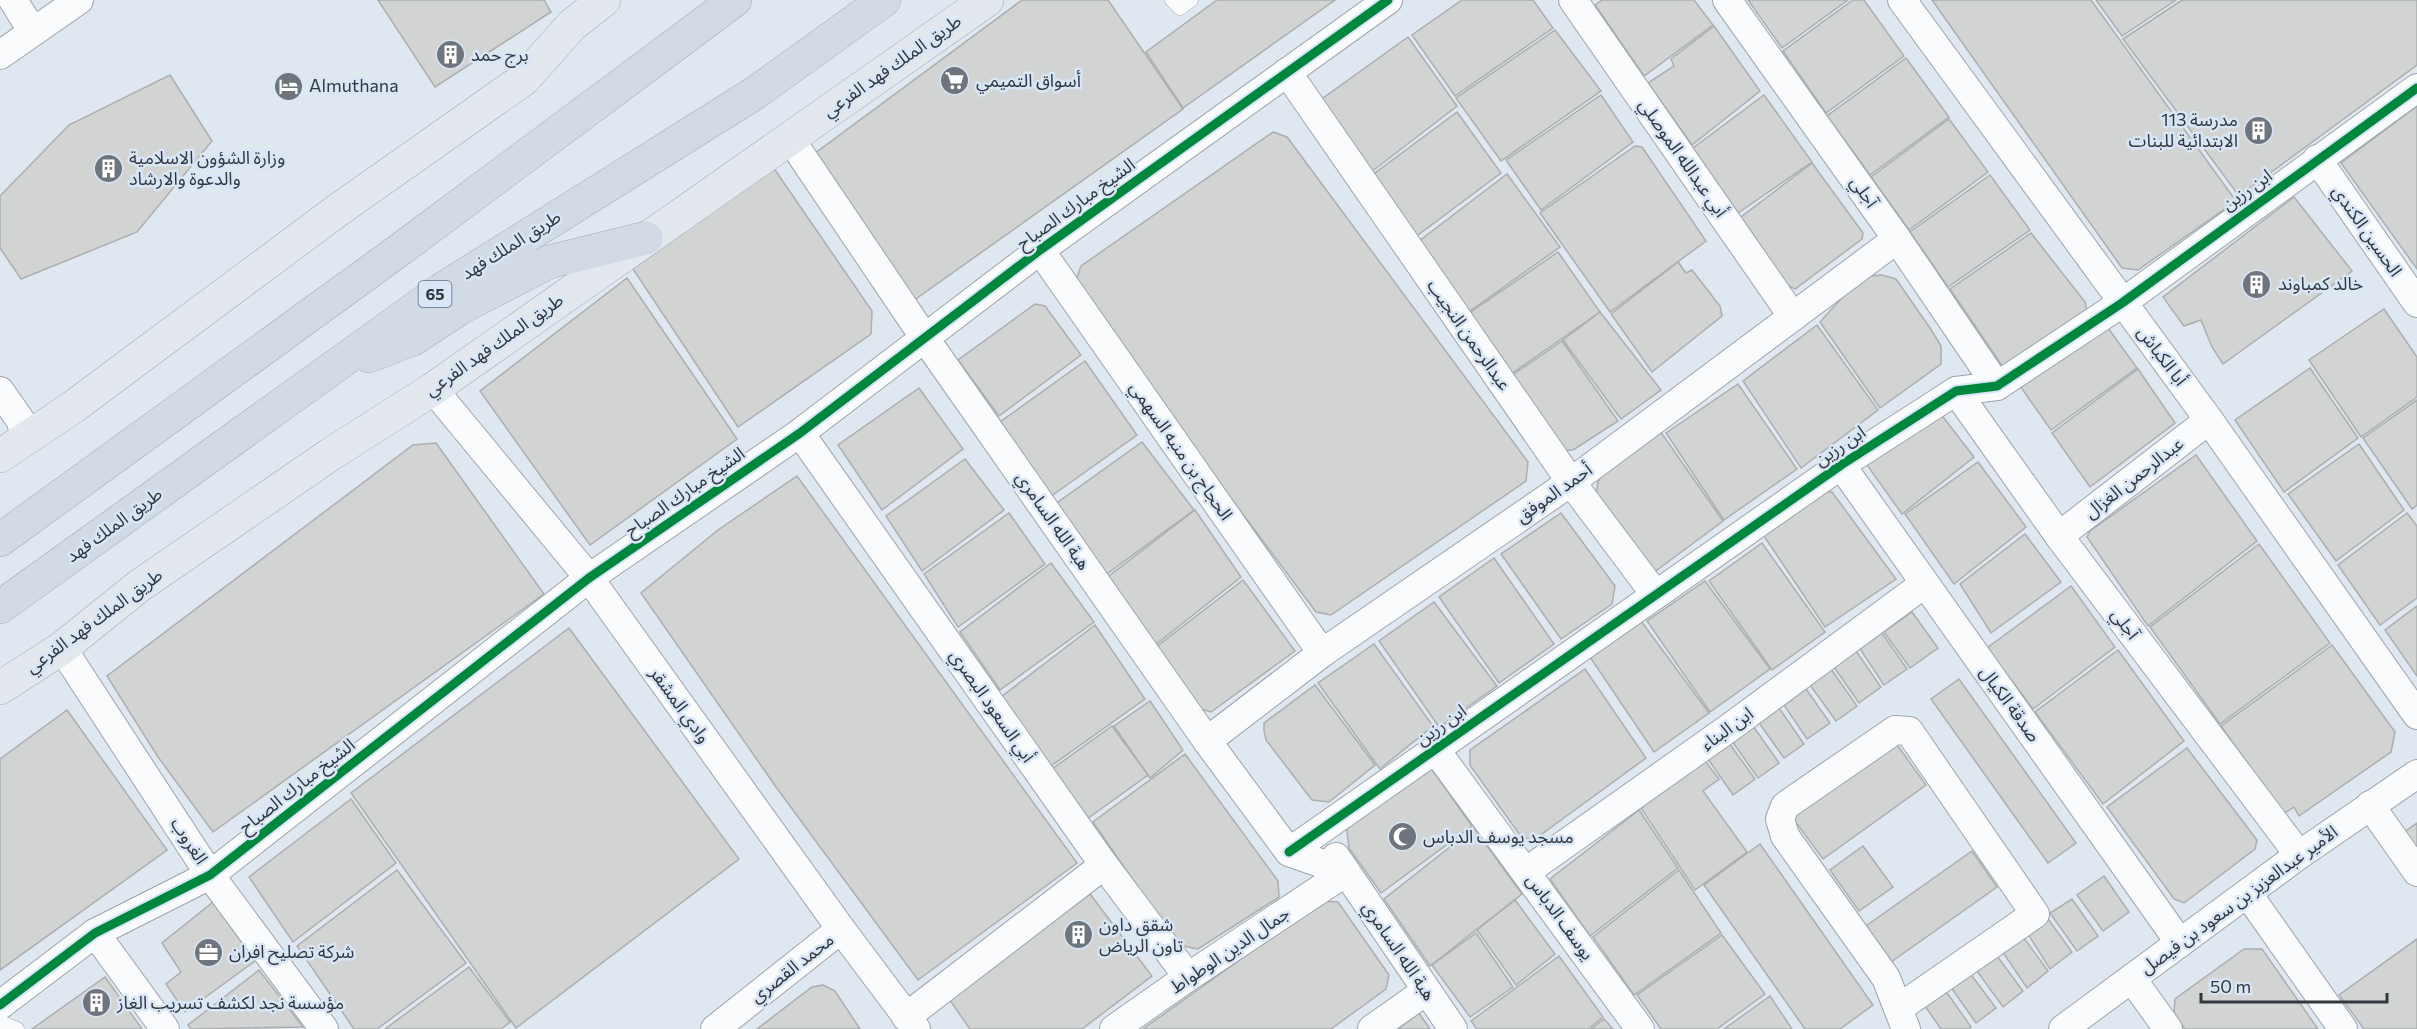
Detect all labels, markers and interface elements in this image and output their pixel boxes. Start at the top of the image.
street label: طريق الملك فهد الفرعي [818,9,967,124]
building icon: برج حمد [434,39,466,71]
place label: برج حمد [471,43,529,68]
supermarket icon: أسواق التميمي [939,65,971,97]
place label: أسواق التميمي [976,69,1081,94]
hotel icon: Almuthana [272,70,304,102]
place label: Almuthana [309,74,399,96]
street label: أبي عبدالله الموصلي [1632,94,1733,223]
place label: مدرسة 113 الابتدائية للبنات [2129,108,2238,151]
building icon: مدرسة 113 الابتدائية للبنات [2243,114,2275,146]
place label: وزارة الشؤون الاسلامية والدعوة والارشاد [129,146,285,190]
building icon: وزارة الشؤون الاسلامية والدعوة والارشاد [92,152,124,184]
street label: الشيخ مبارك الصباح [1012,153,1141,256]
street label: ابن رزين [2217,164,2276,216]
street label: آجلي [1844,171,1884,214]
street label: الحسين الكندي [2326,180,2407,282]
street label: طريق الملك فهد [456,205,565,284]
building icon: خالد كمباوند [2241,268,2273,300]
place label: خالد كمباوند [2278,272,2363,294]
street label: عبدالرحمن النجيب [1422,275,1516,395]
road number: 65 [418,281,452,307]
street label: طريق الملك فهد الفرعي [420,288,569,403]
street label: أبا الكباش [2132,321,2192,390]
street label: الحجاج بن منبه السهمي [1123,377,1238,526]
street label: ابن رزين [1810,420,1870,471]
street label: عبدالرحمن الغزال [2079,432,2188,523]
street label: الشيخ مبارك الصباح [620,442,750,543]
street label: أحمد الموفق [1511,458,1597,527]
street label: هبة الله السامري [1009,467,1096,576]
street label: طريق الملك فهد [61,482,166,567]
street label: طريق الملك فهد الفرعي [21,563,168,680]
street label: آجلي [2104,603,2145,646]
street label: أبي السعود البصري [943,645,1040,768]
street label: وادي المشقر [643,661,716,749]
street label: صدقة الكيال [1975,661,2046,746]
street label: ابن رزين [1411,699,1471,750]
street label: ابن البناء [1696,702,1758,755]
street label: الشيخ مبارك الصباح [234,733,361,840]
street label: الغروب [166,813,213,869]
street label: الأمير عبدالعزيز بن سعود بن فيصل [2135,820,2342,979]
mosque icon: مسجد يوسف الدباس [1386,821,1418,853]
place label: مسجد يوسف الدباس [1423,825,1574,848]
street label: يوسف الدباس [1521,869,1600,965]
street label: هبة الله السامري [1356,897,1441,1006]
street label: جمال الدين الوطواط [1166,901,1294,998]
place label: شقق داون تاون الرياض [1099,913,1183,957]
building icon: شقق داون تاون الرياض [1062,919,1094,951]
street label: محمد القصري [745,928,840,1009]
office icon: شركة تصليح افران [192,936,224,968]
place label: شركة تصليح افران [229,940,354,965]
scale bar [2201,966,2387,1004]
text: 50 m [2210,975,2251,997]
building icon: مؤسسة نجد لكشف تسريب الغاز [80,987,112,1019]
place label: مؤسسة نجد لكشف تسريب الغاز [116,991,344,1014]

